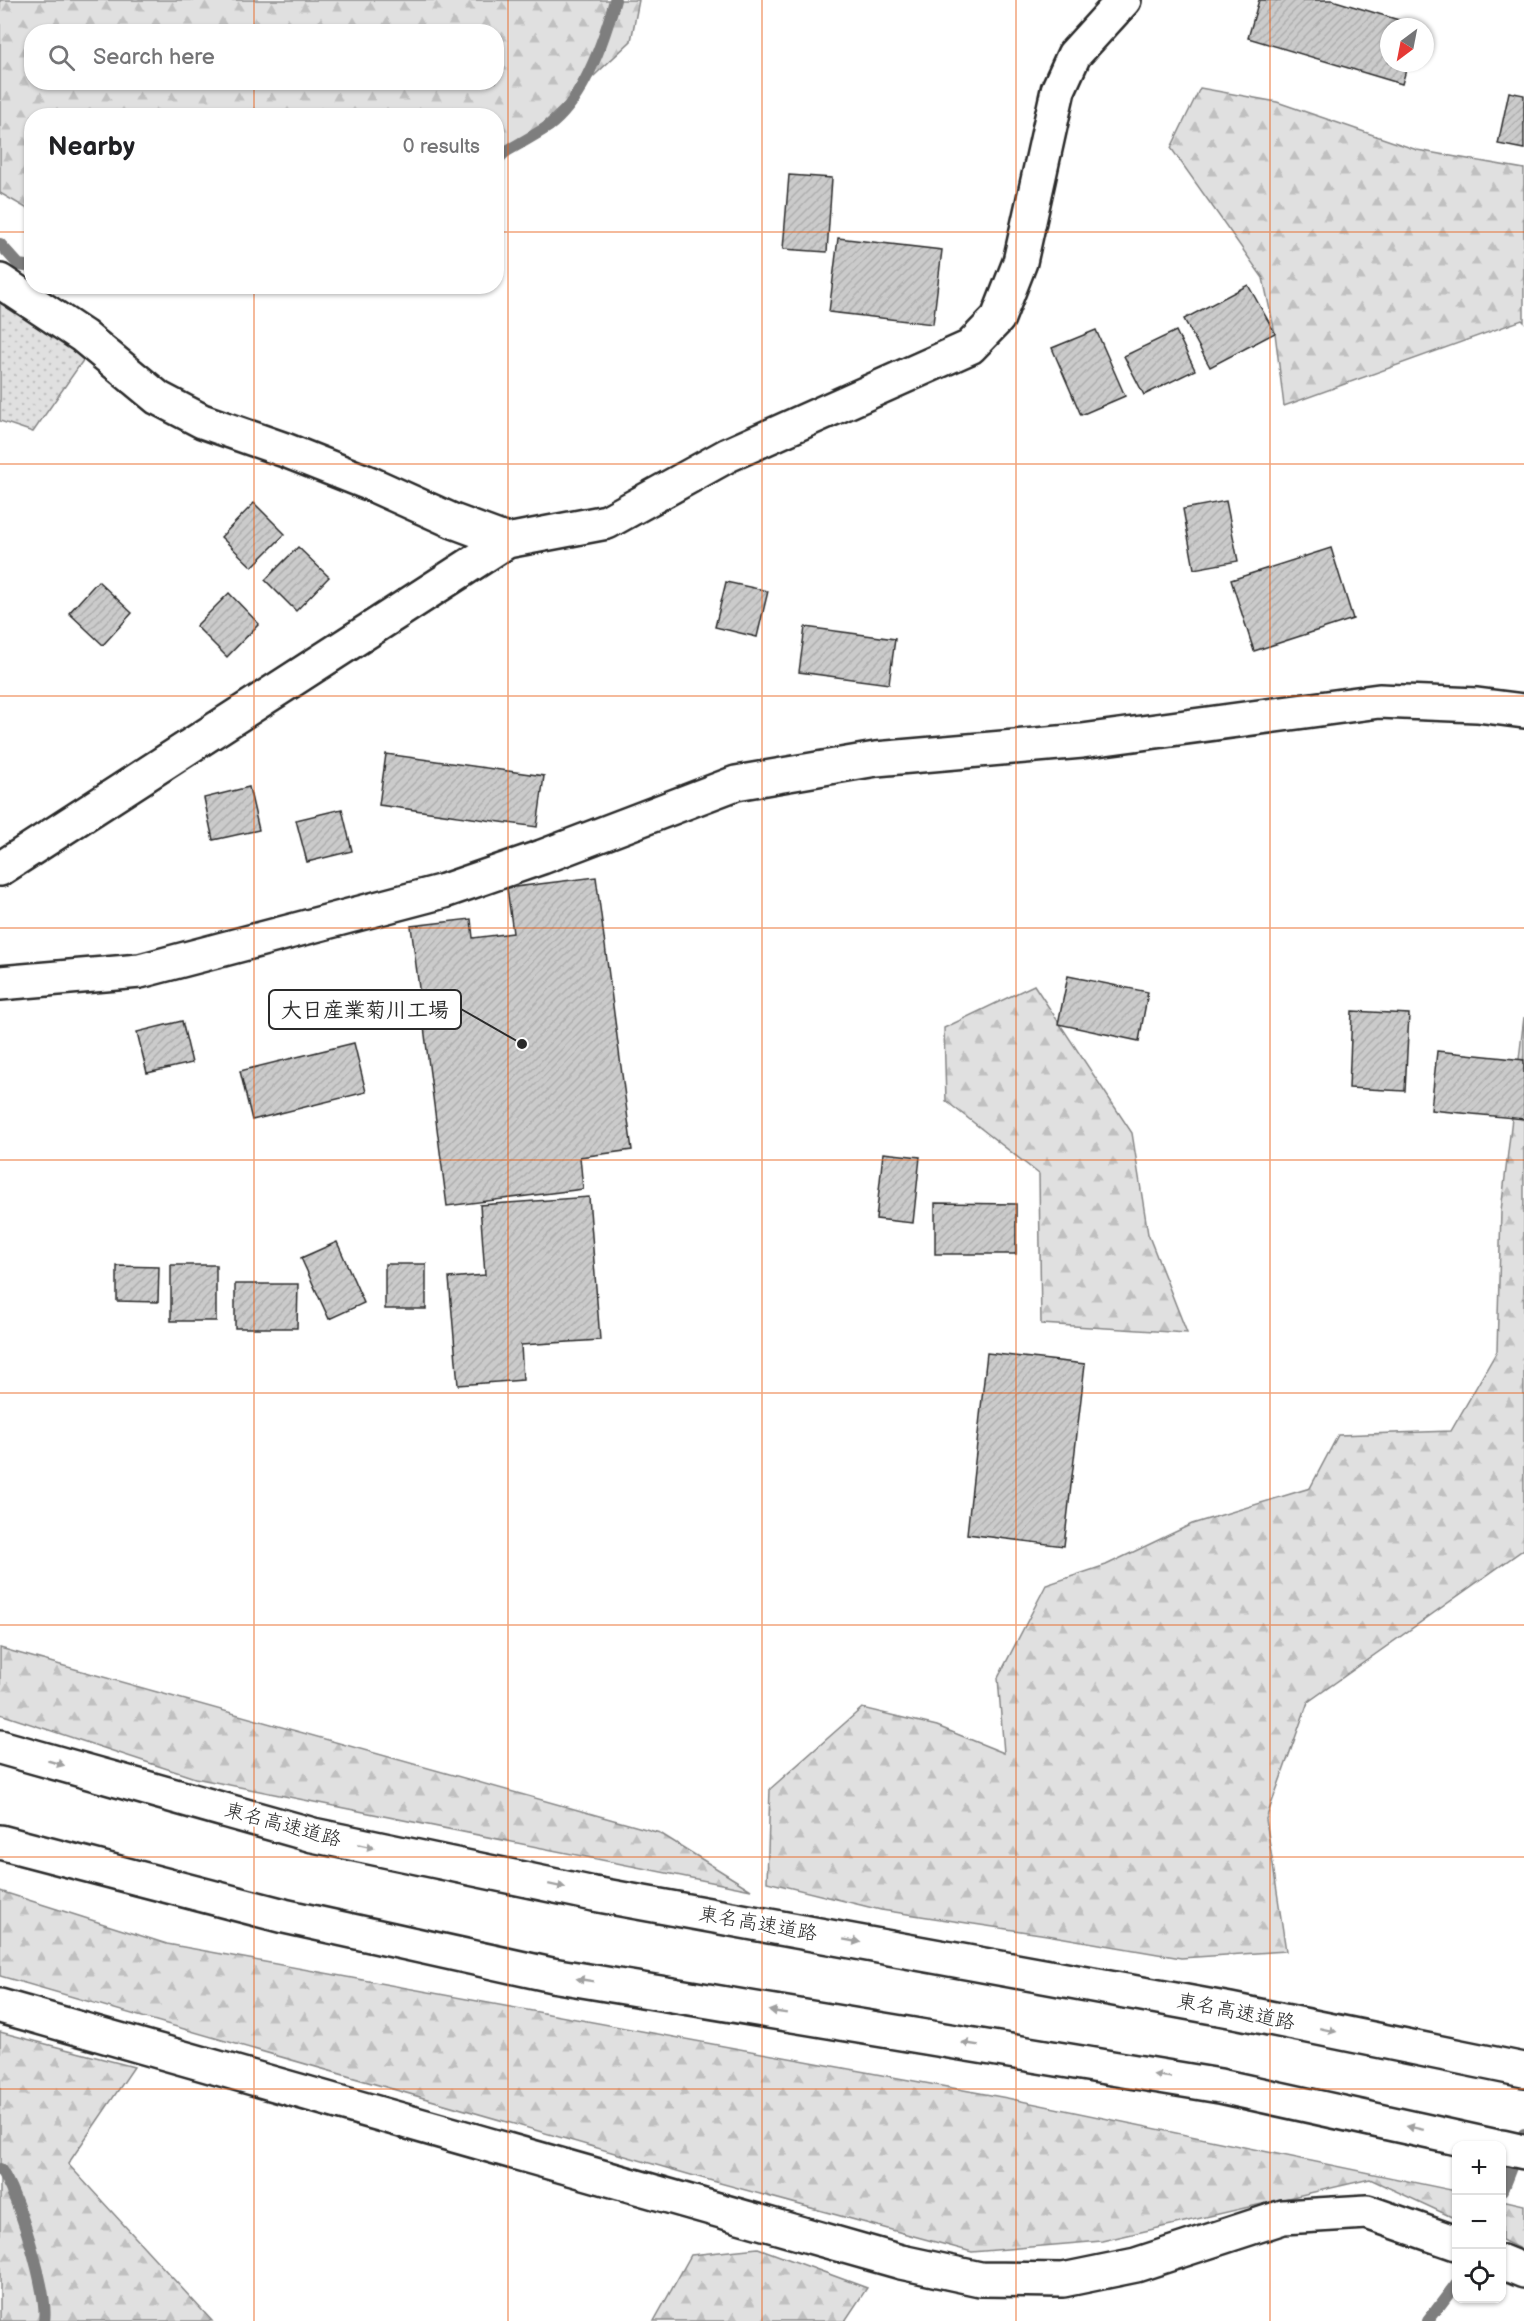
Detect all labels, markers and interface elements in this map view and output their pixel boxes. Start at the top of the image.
north arrow [1380,18,1434,72]
search box [24,24,504,90]
icon: search [45,41,78,74]
text: Search here [93,44,215,71]
text: Nearby [48,132,135,163]
text: 0 results [403,135,480,159]
callout: 大日産業菊川工場 [269,990,461,1029]
text: 大日産業菊川工場 [281,998,449,1023]
one-way arrow [47,1759,65,1768]
street label: 東名高速道路 [222,1798,344,1852]
one-way arrow [357,1842,376,1851]
one-way arrow [548,1882,567,1891]
street label: 東名高速道路 [697,1902,819,1946]
one-way arrow [843,1937,862,1946]
one-way arrow [576,1976,595,1985]
street label: 東名高速道路 [1175,1989,1297,2035]
one-way arrow [768,2008,787,2017]
one-way arrow [1319,2026,1338,2035]
one-way arrow [960,2039,979,2048]
one-way arrow [1153,2071,1172,2080]
one-way arrow [1406,2123,1425,2133]
map controls [1452,2141,1506,2303]
button: + [1452,2141,1506,2195]
button: − [1452,2195,1506,2249]
button: locate [1452,2249,1506,2303]

